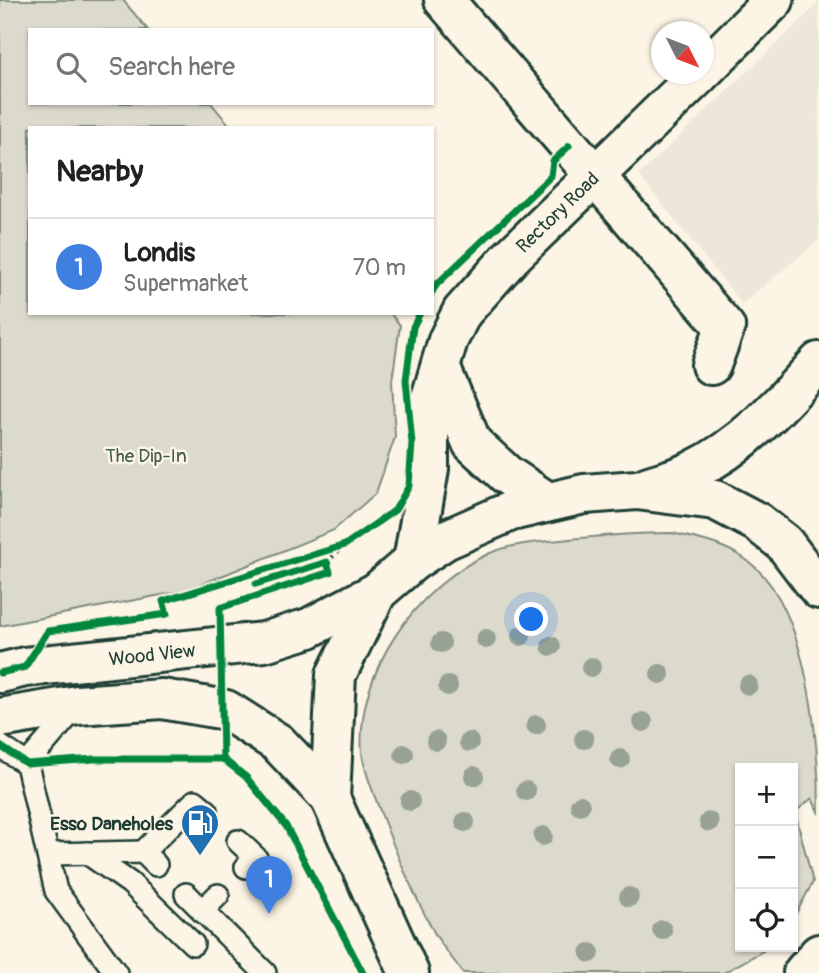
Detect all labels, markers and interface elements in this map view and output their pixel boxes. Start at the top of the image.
north arrow [651,21,714,84]
search box [28,28,434,105]
icon: search [52,48,90,86]
text: Search here [108,51,235,83]
text: Nearby [56,153,143,190]
street label: Rectory Road [511,167,604,258]
text: Londis [123,237,195,269]
text: 1 [75,253,84,282]
text: 70 m [353,253,406,282]
text: Supermarket [123,269,248,298]
park label: The Dip-In [105,444,187,468]
your location [514,602,548,636]
street label: Wood View [108,638,197,671]
map controls [735,763,798,952]
button: + [735,763,798,826]
fuel station icon: Esso Daneholes [179,802,221,857]
place label: Esso Daneholes [50,812,173,836]
button: − [735,826,798,889]
pin: 1 [246,856,292,914]
button: locate [735,889,798,952]

